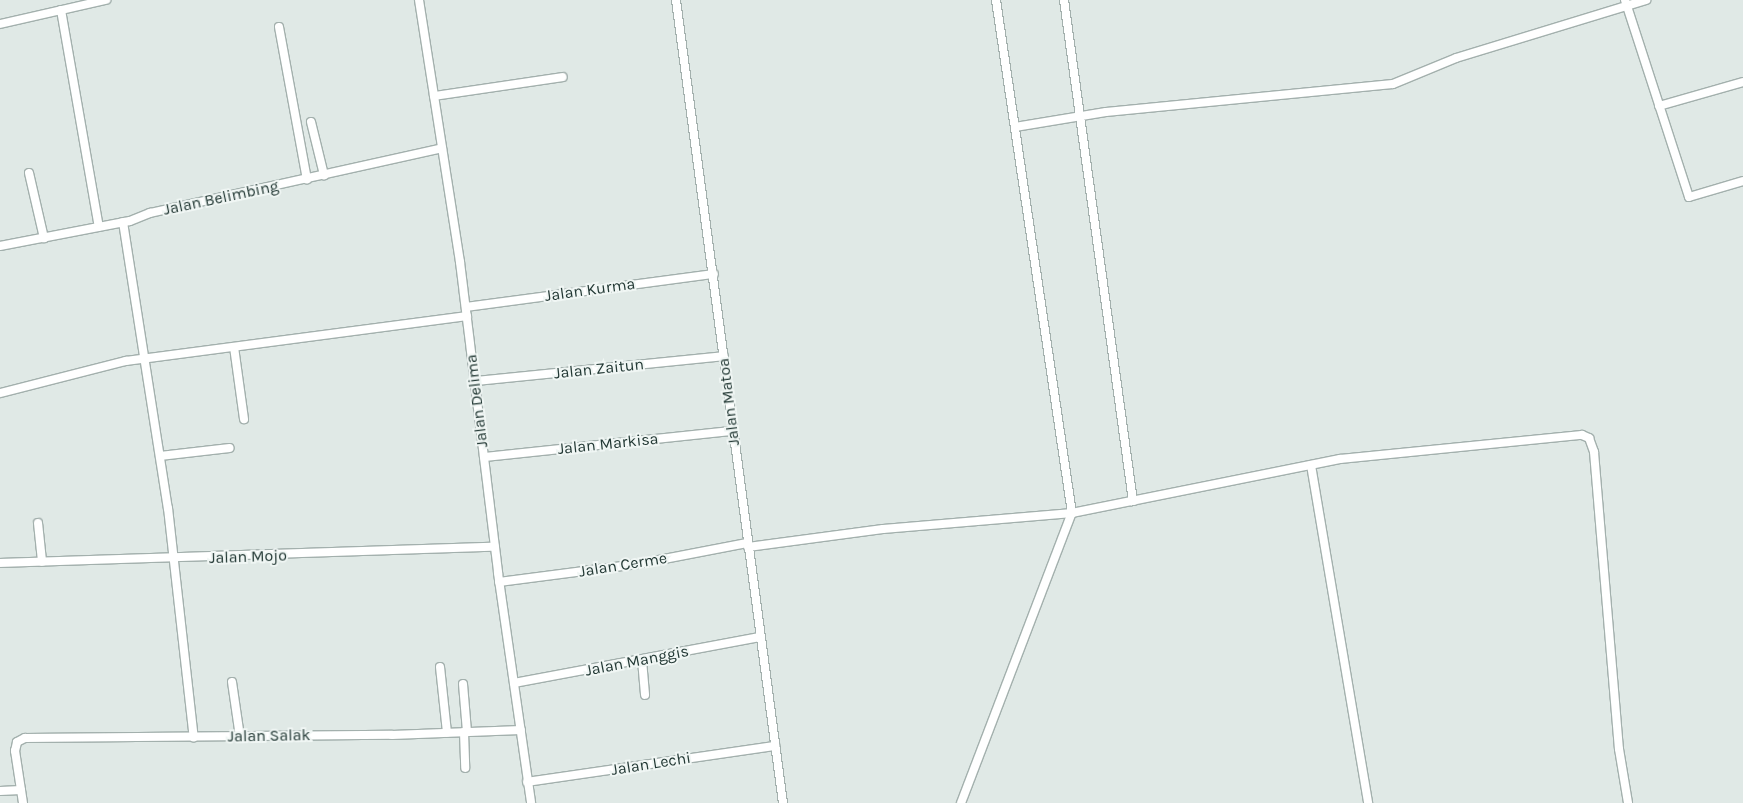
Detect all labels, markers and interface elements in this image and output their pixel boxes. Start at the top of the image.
street label: Jalan Belimbing [162,176,280,220]
street label: Jalan Kurma [544,274,636,306]
street label: Jalan Delima [462,353,492,449]
street label: Jalan Zaitun [553,355,645,383]
street label: Jalan Matoa [714,357,744,447]
street label: Jalan Markisa [557,429,659,459]
street label: Jalan Mojo [209,546,287,568]
street label: Jalan Cerme [578,549,668,581]
street label: Jalan Manggis [584,642,690,680]
street label: Jalan Salak [227,726,311,746]
street label: Jalan Lechi [610,748,692,780]

